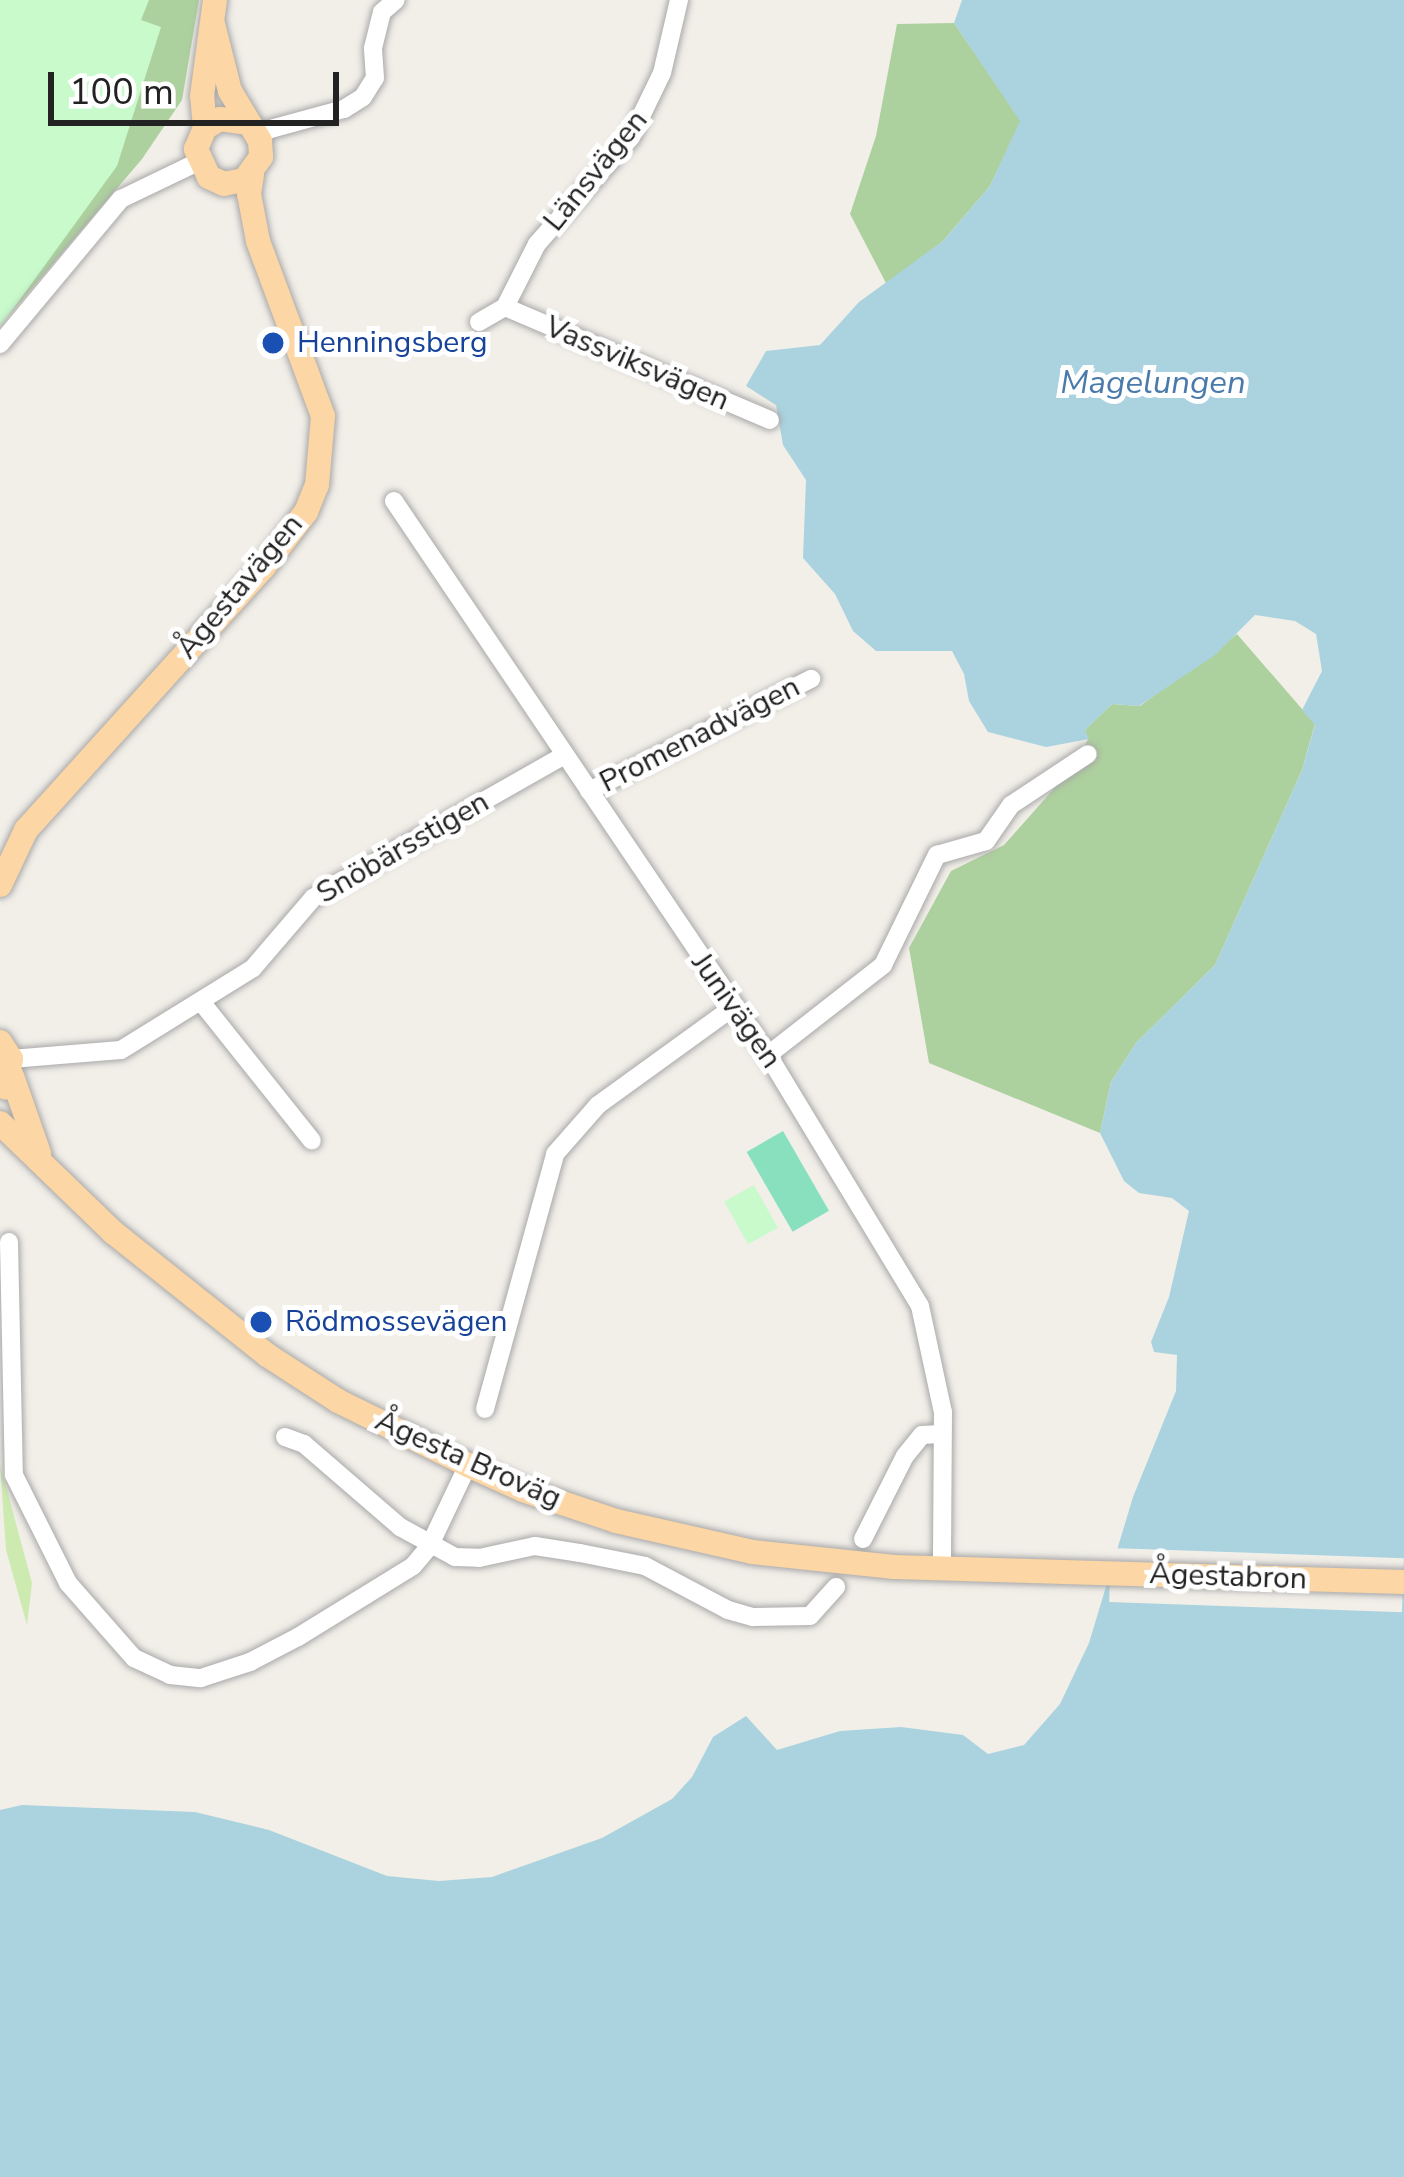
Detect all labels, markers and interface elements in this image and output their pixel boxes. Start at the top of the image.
scale bar [54,48,345,122]
text: 100 m [69,68,174,117]
street label: Länsvägen [536,103,656,239]
street label: Vassviksvägen [540,309,734,419]
place label: Henningsberg [297,325,487,361]
marker: Henningsberg [260,330,286,356]
water label: Magelungen [1060,363,1246,403]
street label: Ågestavägen [169,507,311,667]
street label: Promenadvägen [594,669,806,801]
street label: Snöbärsstigen [310,784,496,912]
street label: Junivägen [683,947,789,1075]
place label: Rödmossevägen [285,1304,508,1340]
marker: Rödmossevägen [248,1309,274,1335]
street label: Ågesta Broväg [370,1403,566,1517]
street label: Ågestabron [1149,1556,1307,1598]

